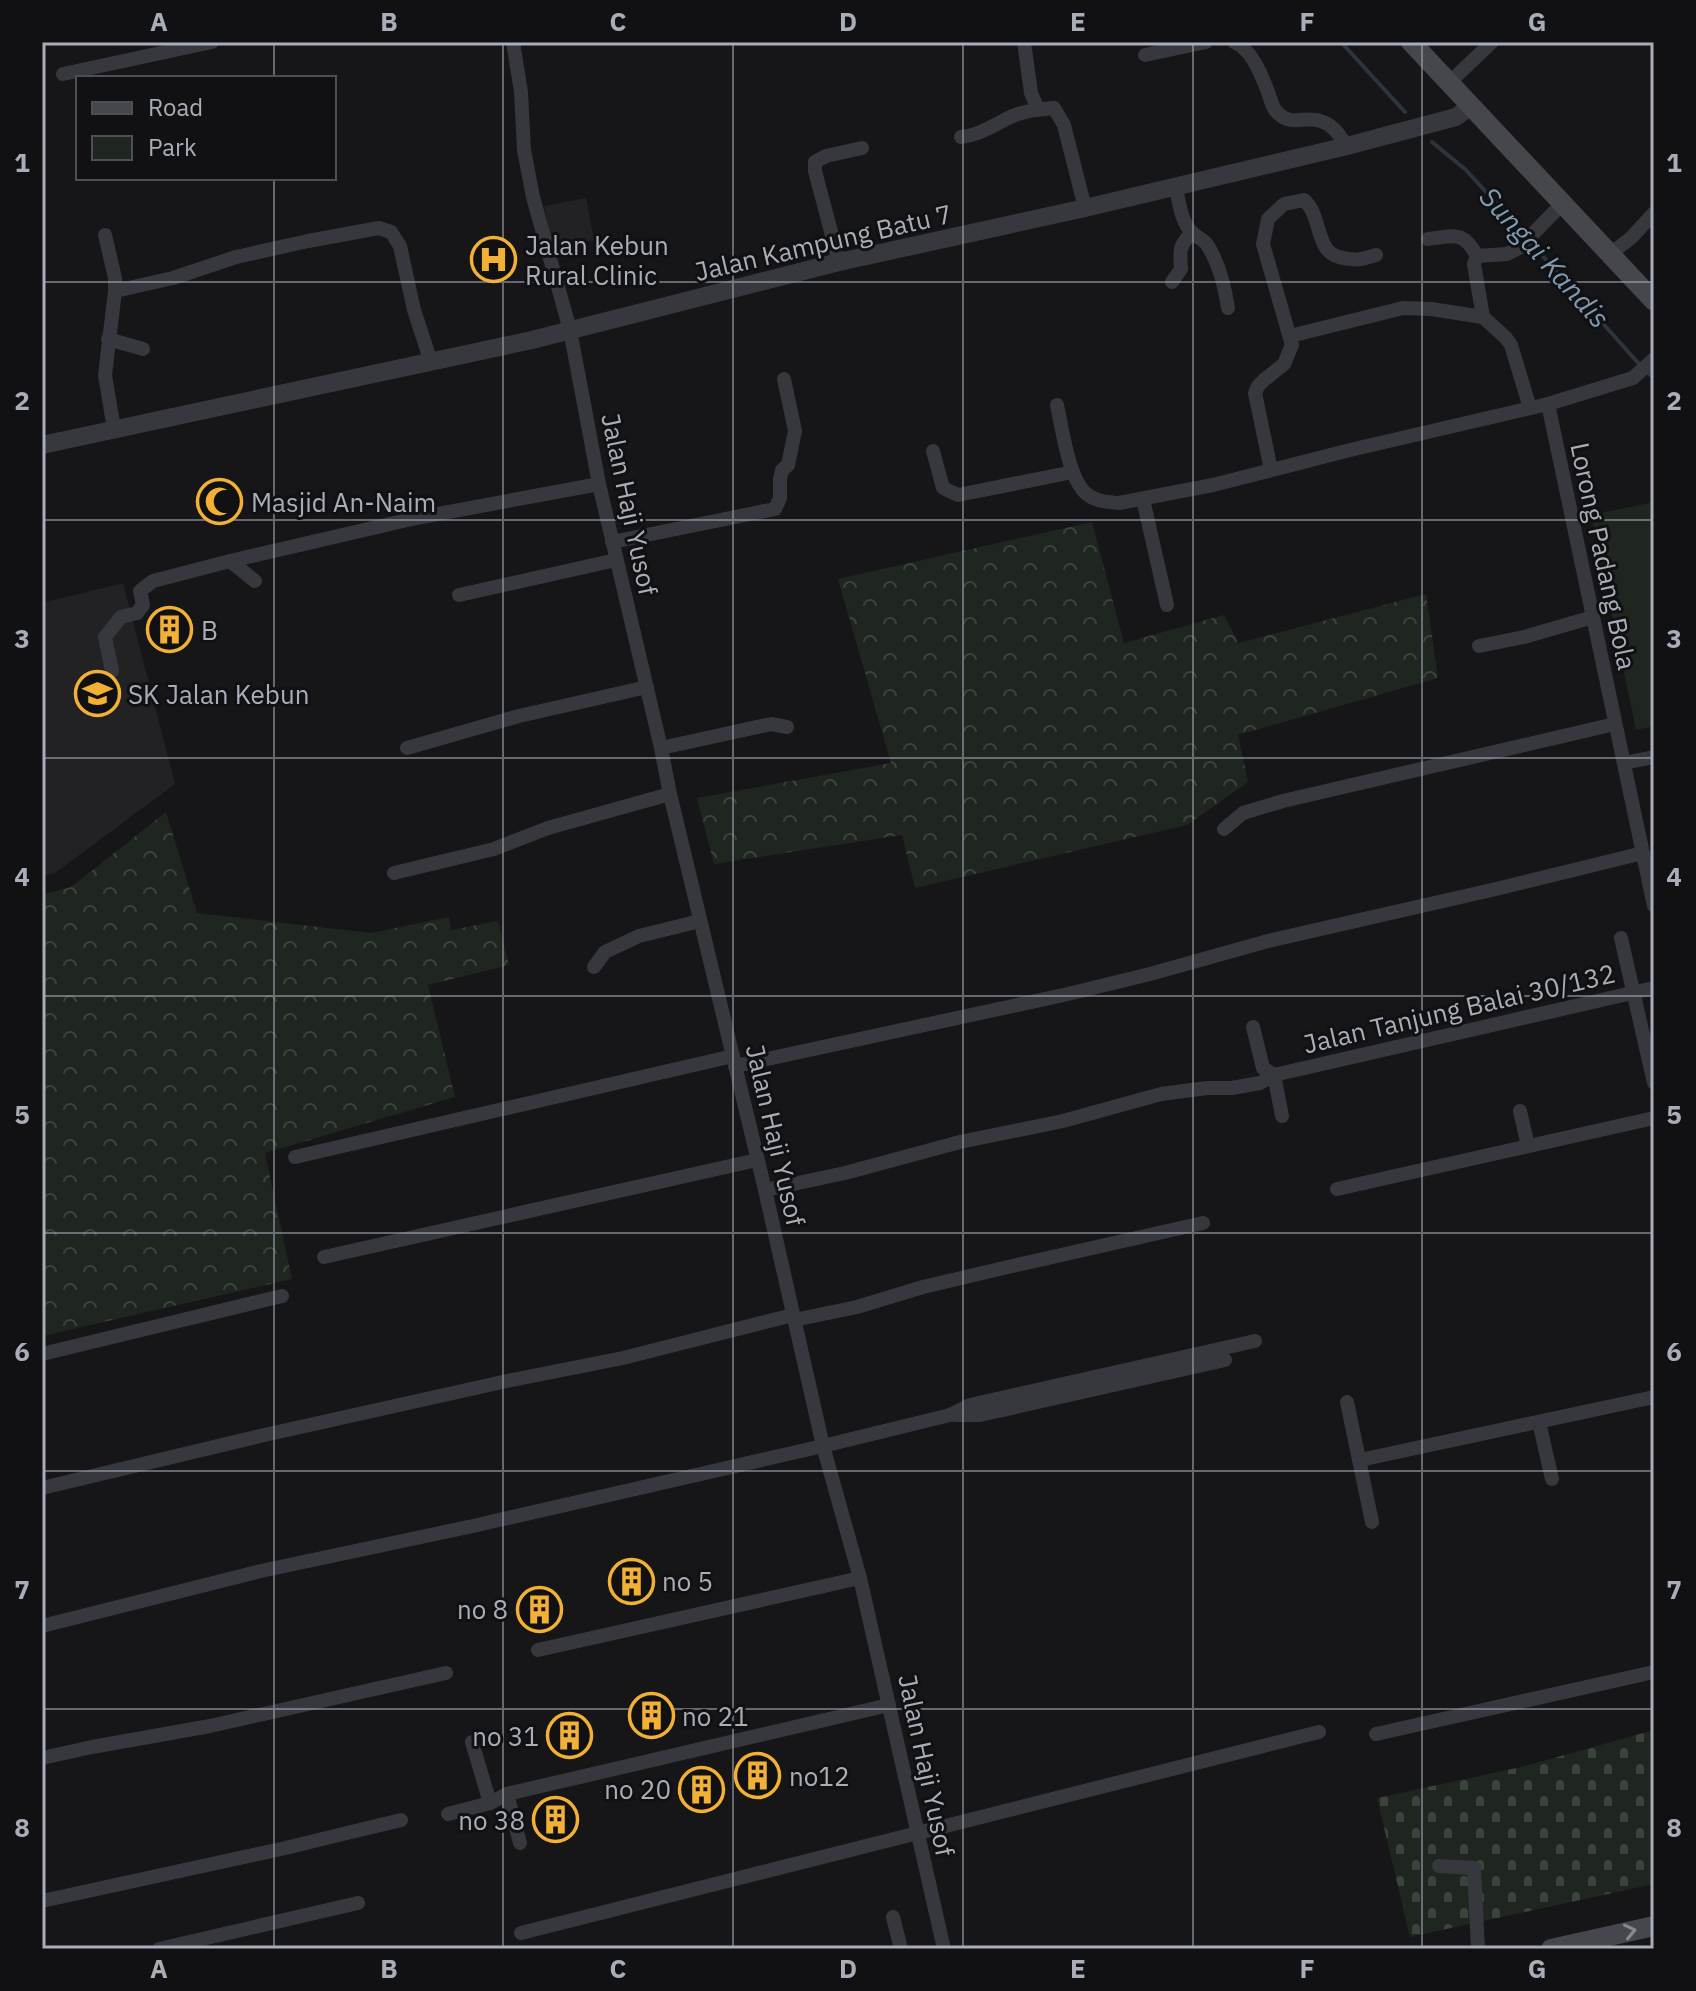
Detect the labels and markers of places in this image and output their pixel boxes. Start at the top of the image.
place label: Jalan Kebun Rural Clinic [525,228,669,292]
hospital icon: Jalan Kebun Rural Clinic [470,236,518,284]
mosque icon: Masjid An-Naim [196,478,244,526]
place label: Masjid An-Naim [251,485,436,519]
building icon: B [146,606,194,654]
place label: B [201,613,218,647]
school or university icon: SK Jalan Kebun [73,670,121,718]
place label: SK Jalan Kebun [128,677,309,711]
building icon: no 5 [607,1557,655,1605]
place label: no 5 [662,1564,713,1598]
building icon: no 8 [515,1585,563,1633]
place label: no 8 [457,1592,508,1626]
building icon: no 21 [627,1692,675,1740]
place label: no 21 [682,1699,749,1733]
building icon: no 31 [546,1712,594,1760]
place label: no 31 [472,1719,539,1753]
building icon: no12 [734,1752,782,1800]
place label: no12 [789,1759,850,1793]
building icon: no 20 [678,1765,726,1813]
place label: no 20 [604,1772,671,1806]
building icon: no 38 [532,1796,580,1844]
place label: no 38 [458,1803,525,1837]

